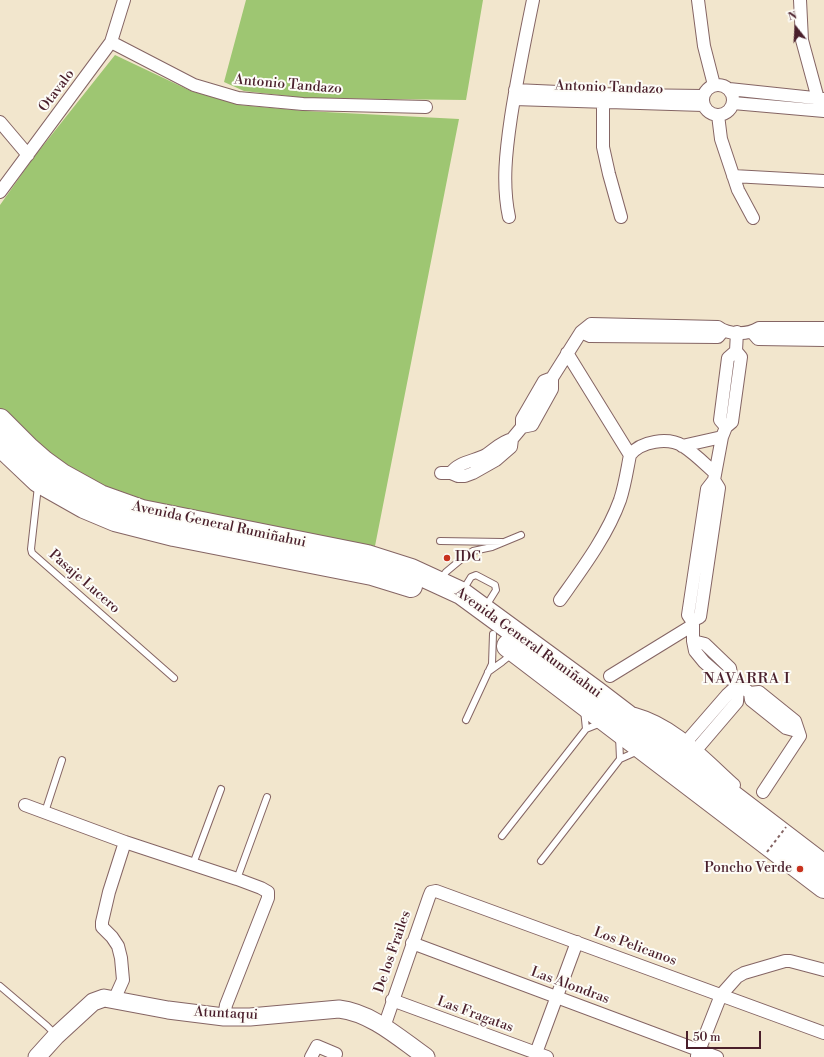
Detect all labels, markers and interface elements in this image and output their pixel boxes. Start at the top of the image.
north arrow [776,8,816,48]
text: N [786,9,799,24]
street label: Otavalo [36,66,78,116]
street label: Antonio Tandazo [233,72,343,98]
street label: Antonio Tandazo [555,78,663,98]
street label: Avenida General Rumiñahui [130,498,308,552]
street label: Pasaje Lucero [45,547,123,617]
place label: IDC [455,550,481,566]
marker: IDC [442,553,452,563]
street label: Avenida General Rumiñahui [451,584,605,702]
district label: NAVARRA I [703,670,791,688]
place label: Poncho Verde [704,861,792,877]
marker: Poncho Verde [795,864,805,874]
street label: De los Frailes [371,909,415,995]
street label: Los Pelicanos [591,924,679,970]
street label: Las Alondras [528,964,612,1008]
street label: Las Fragatas [434,993,516,1037]
street label: Atuntaqui [193,1004,259,1024]
scale bar [688,1023,763,1049]
text: 50 m [693,1030,721,1045]

